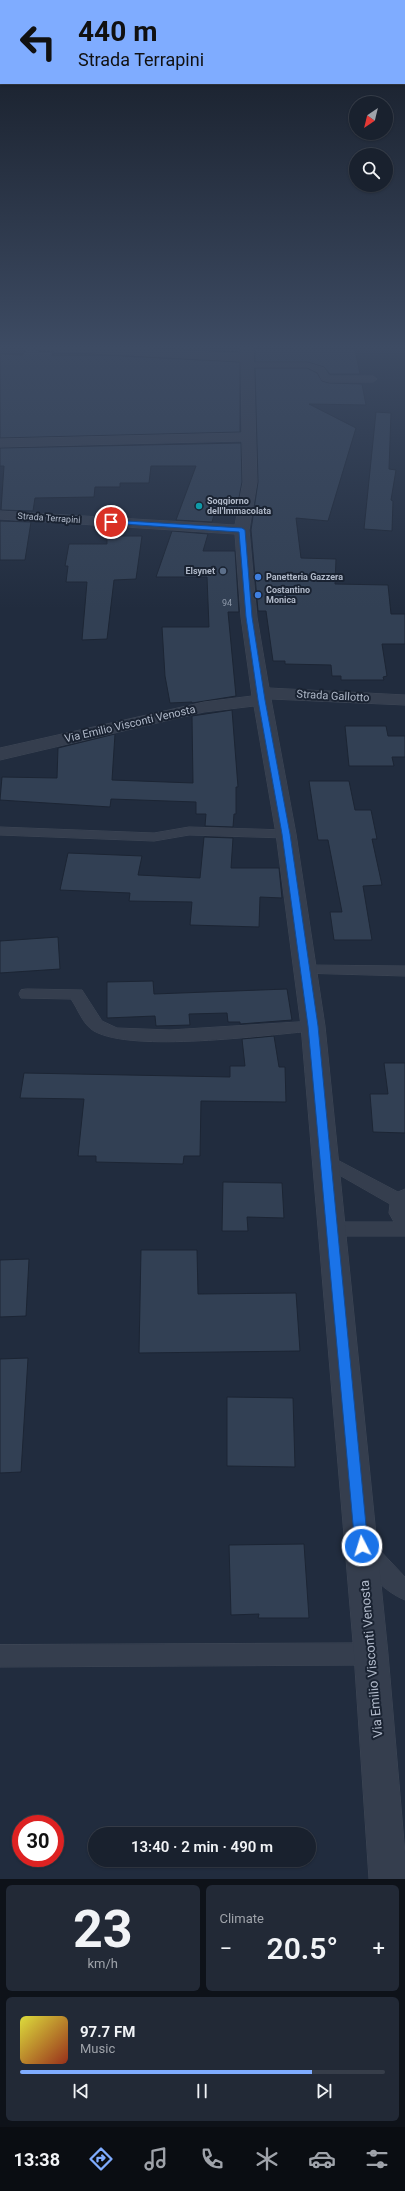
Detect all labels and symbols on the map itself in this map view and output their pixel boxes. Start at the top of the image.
north arrow [349,96,393,140]
place label: Soggiorno dell'Immacolata [207,496,271,516]
marker: Soggiorno dell'Immacolata [194,501,204,511]
pin [94,505,128,539]
street label: Strada Terrapini [17,511,81,525]
place label: Elsynet [185,566,215,576]
marker: Elsynet [218,566,228,576]
marker: Panetteria Gazzera [253,572,263,582]
place label: Panetteria Gazzera [266,572,343,582]
place label: Costantino Monica [266,585,310,605]
marker: Costantino Monica [253,590,263,600]
house number: 94 [222,598,232,608]
street label: Strada Gallotto [296,688,370,704]
street label: Via Emilio Visconti Venosta [63,703,197,745]
position arrow [341,1525,383,1567]
street label: Via Emilio Visconti Venosta [357,1579,385,1739]
speed limit sign: 30 [12,1815,64,1867]

